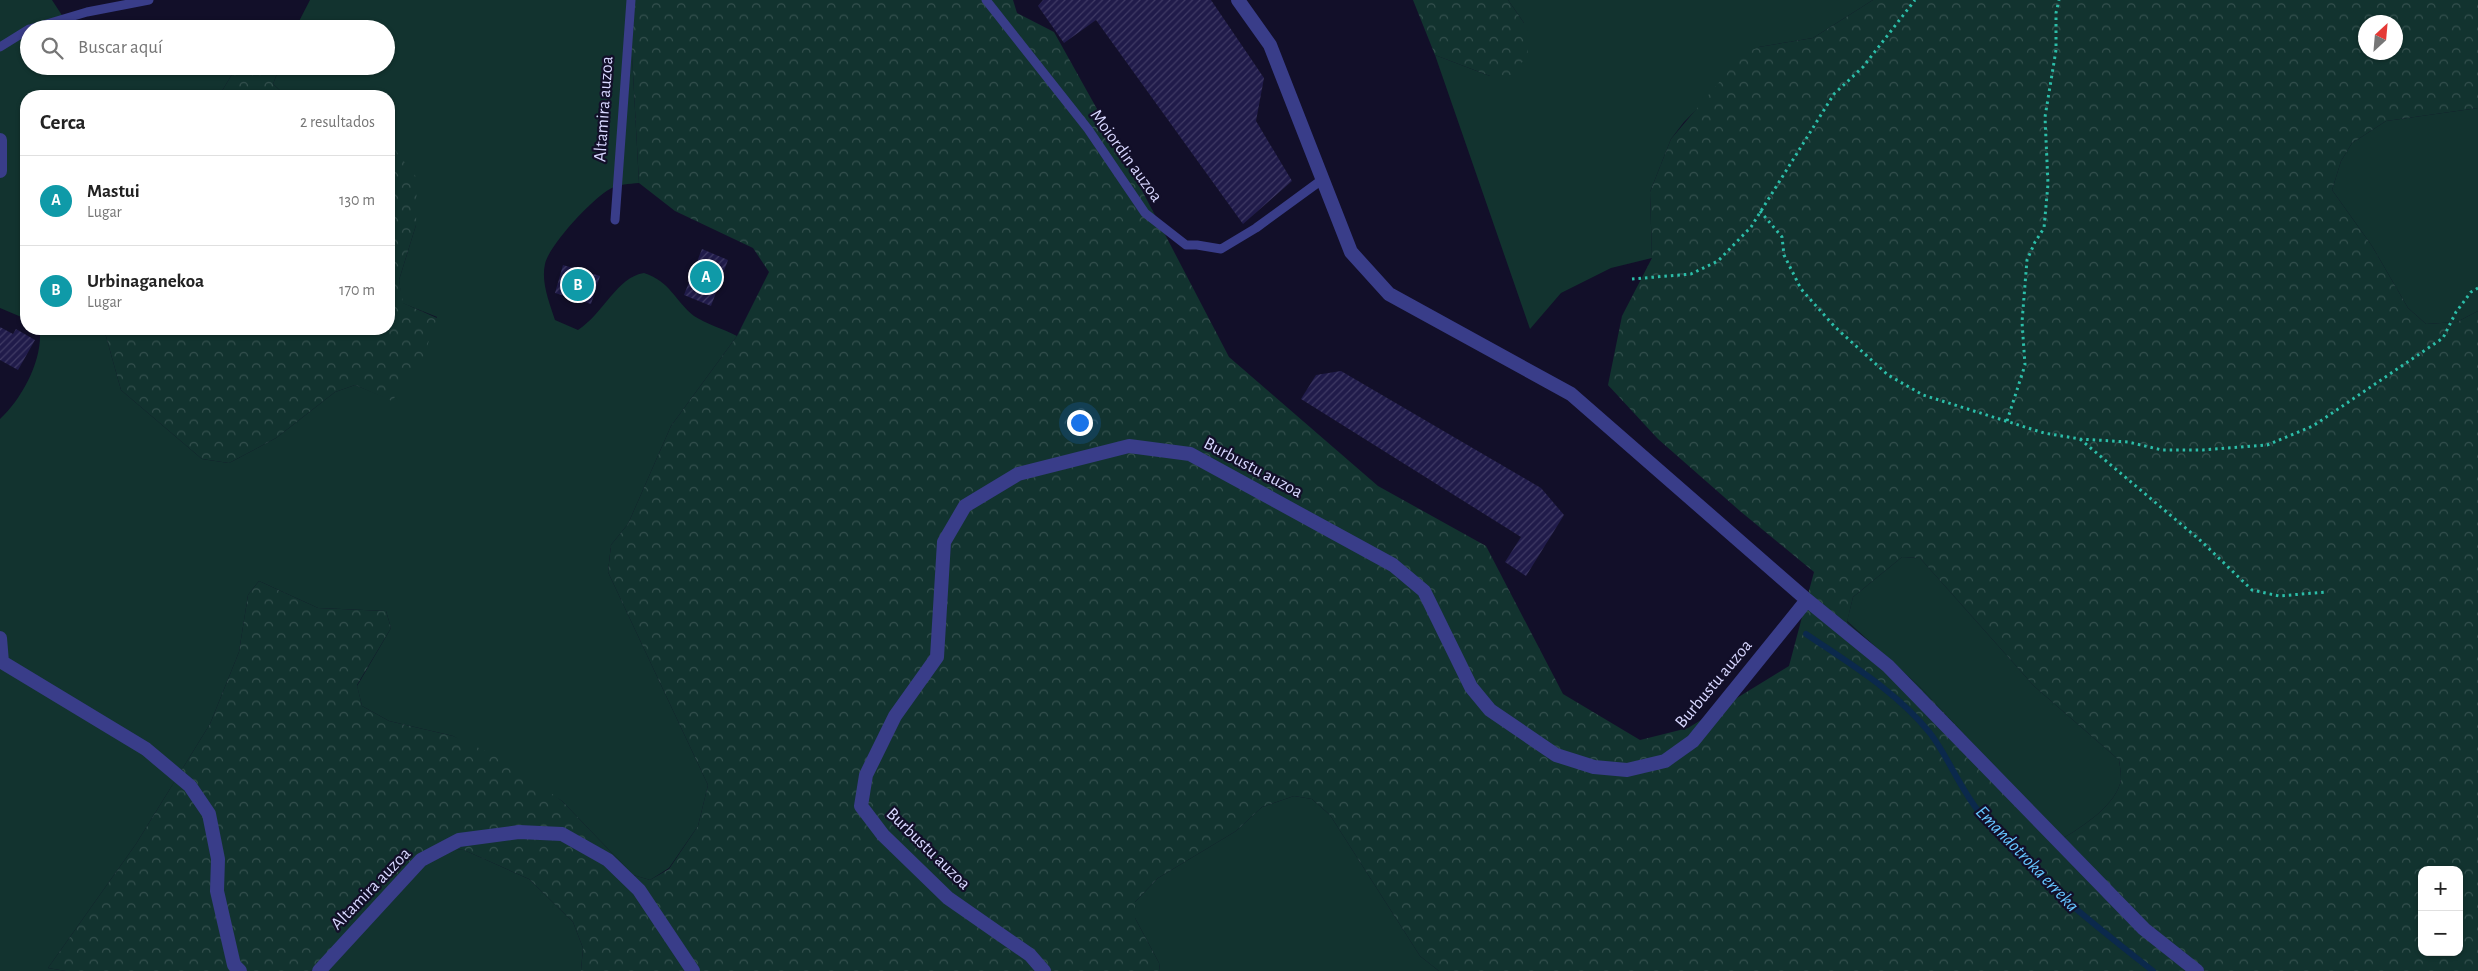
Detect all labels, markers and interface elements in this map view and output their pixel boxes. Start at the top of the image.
north arrow [2358,15,2403,60]
search box [20,20,395,75]
icon: search [38,34,66,62]
text: Buscar aquí [78,38,163,57]
street label: Altamira auzoa [591,55,617,163]
street label: Moiordin auzoa [1087,107,1165,205]
text: Cerca [40,112,86,133]
text: 2 resultados [300,114,375,130]
text: Mastui [87,182,140,201]
text: A [51,192,61,208]
text: 130 m [339,192,375,208]
text: Lugar [87,204,122,220]
pin: A [690,258,722,296]
pin: B [562,266,594,304]
text: Urbinaganekoa [87,272,204,291]
text: B [51,282,61,298]
text: 170 m [339,282,375,298]
text: Lugar [87,294,122,310]
your location [1067,410,1093,436]
street label: Burbustu auzoa [1201,434,1305,502]
street label: Burbustu auzoa [1672,636,1756,732]
water label: Emandotroka erreka [1972,802,2082,916]
street label: Burbustu auzoa [882,805,974,893]
street label: Altamira auzoa [328,845,414,933]
map controls [2418,866,2463,956]
button: + [2418,866,2463,911]
button: − [2418,911,2463,956]

